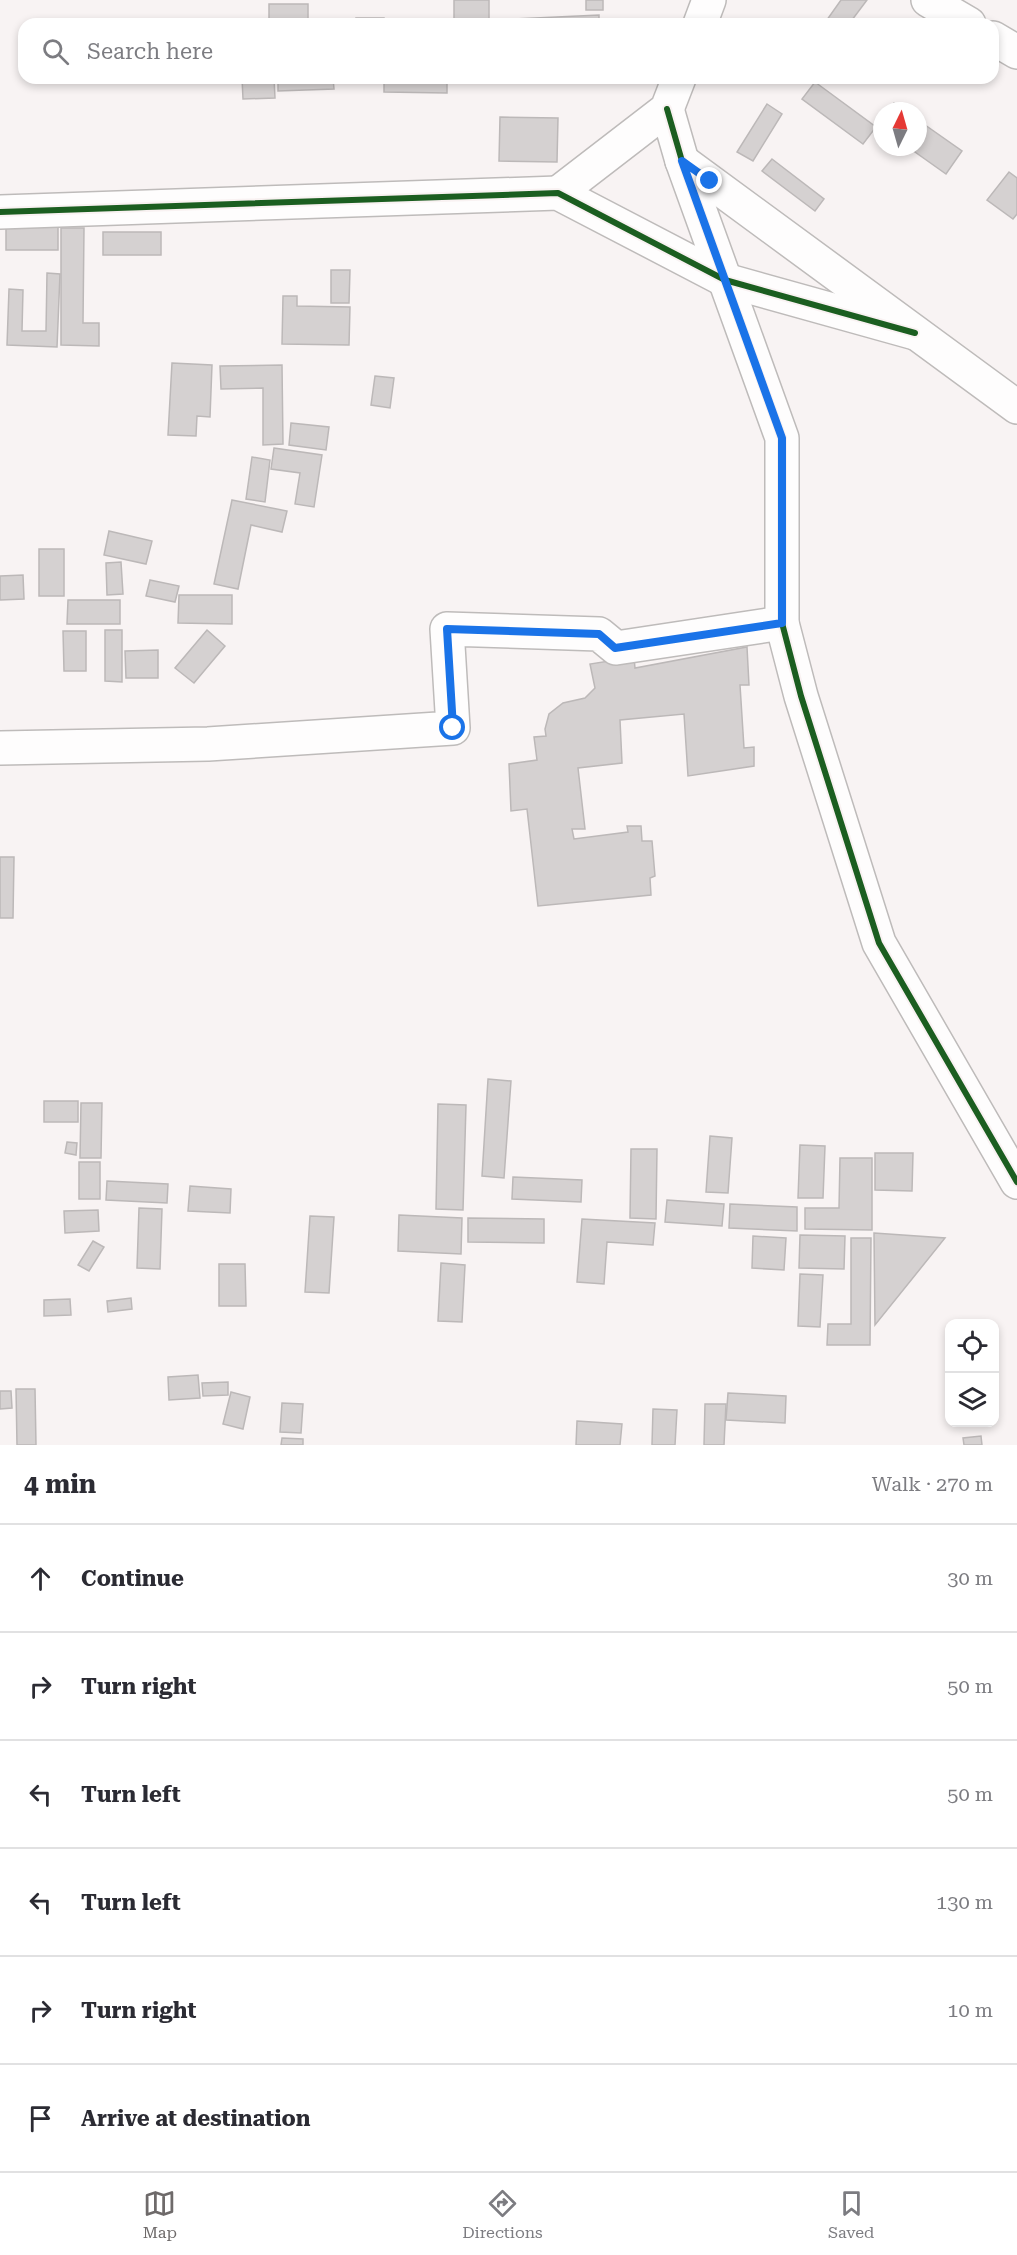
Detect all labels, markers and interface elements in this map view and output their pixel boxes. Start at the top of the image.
search box [18,18,999,84]
icon: search [39,35,72,68]
text: Search here [87,39,213,64]
north arrow [873,102,927,156]
route end [696,167,722,193]
route start [439,714,465,740]
map controls [945,1319,999,1427]
button: locate [945,1319,999,1373]
button: layers [945,1373,999,1427]
text: 4 min [24,1469,96,1499]
text: Walk · 270 m [872,1472,993,1496]
icon: ahead [24,1562,57,1595]
text: Continue [81,1566,184,1591]
text: 30 m [947,1566,993,1590]
icon: right [24,1670,57,1703]
text: Turn right [81,1674,196,1699]
text: 50 m [947,1674,993,1698]
icon: left [24,1778,57,1811]
text: Turn left [81,1782,181,1807]
text: 50 m [947,1782,993,1806]
icon: left [24,1886,57,1919]
text: Turn left [81,1890,181,1915]
text: 130 m [936,1890,993,1914]
icon: right [24,1994,57,2027]
text: Turn right [81,1998,196,2023]
text: 10 m [947,1998,993,2022]
icon: arrive [24,2102,57,2135]
text: Arrive at destination [81,2106,310,2131]
tab: Map [143,2187,177,2242]
tab: Directions [462,2187,543,2242]
tab: Saved [828,2187,874,2242]

